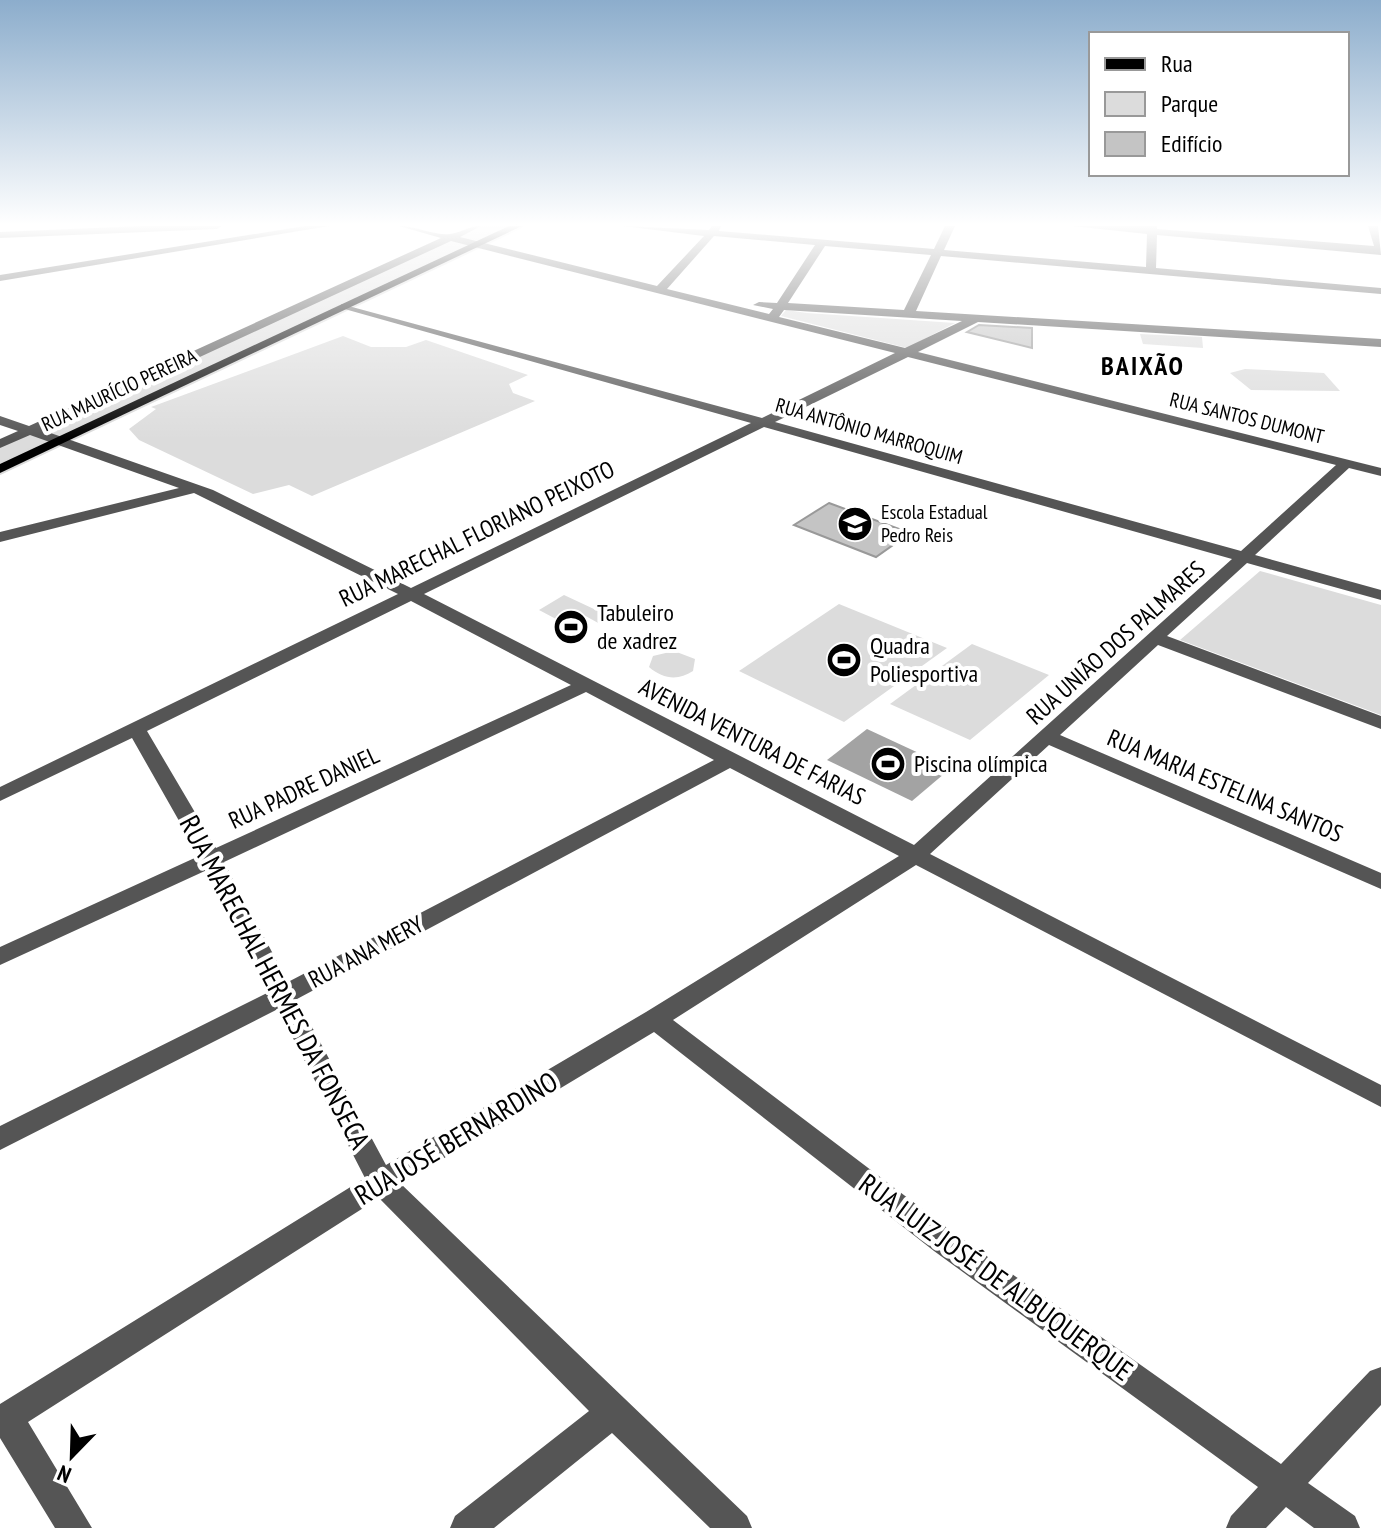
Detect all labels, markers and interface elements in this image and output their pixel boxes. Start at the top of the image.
legend [1089,32,1349,176]
text: Rua [1161,48,1193,79]
text: Parque [1161,88,1218,119]
text: Edifício [1161,128,1222,159]
street label: RUA MAURÍCIO PEREIRA [37,342,201,437]
district label: BAIXÃO [1101,349,1185,382]
street label: RUA SANTOS DUMONT [1167,386,1327,450]
street label: RUA ANTÔNIO MARROQUIM [773,392,965,470]
street label: RUA MARECHAL FLORIANO PEIXOTO [334,453,619,614]
place label: Escola Estadual Pedro Reis [881,499,988,548]
school or university icon: Escola Estadual Pedro Reis [836,505,874,543]
street label: RUA UNIÃO DOS PALMARES [1020,554,1212,731]
place label: Tabuleiro de xadrez [597,597,677,656]
sports icon: Tabuleiro de xadrez [552,608,590,646]
place label: Quadra Poliesportiva [870,630,978,689]
sports icon: Quadra Poliesportiva [825,641,863,679]
street label: AVENIDA VENTURA DE FARIAS [634,671,870,812]
street label: RUA MARIA ESTELINA SANTOS [1103,722,1348,849]
street label: RUA PADRE DANIEL [224,739,384,836]
sports icon: Piscina olímpica [869,745,907,783]
place label: Piscina olímpica [914,748,1048,779]
street label: RUA MARECHAL HERMES DA FONSECA [172,809,380,1156]
street label: RUA ANA MERY [303,908,429,995]
street label: RUA JOSÉ BERNARDINO [347,1062,564,1213]
street label: RUA LUIZ JOSÉ DE ALBUQUERQUE [852,1165,1140,1388]
north arrow [32,1416,112,1496]
text: N [53,1459,75,1490]

